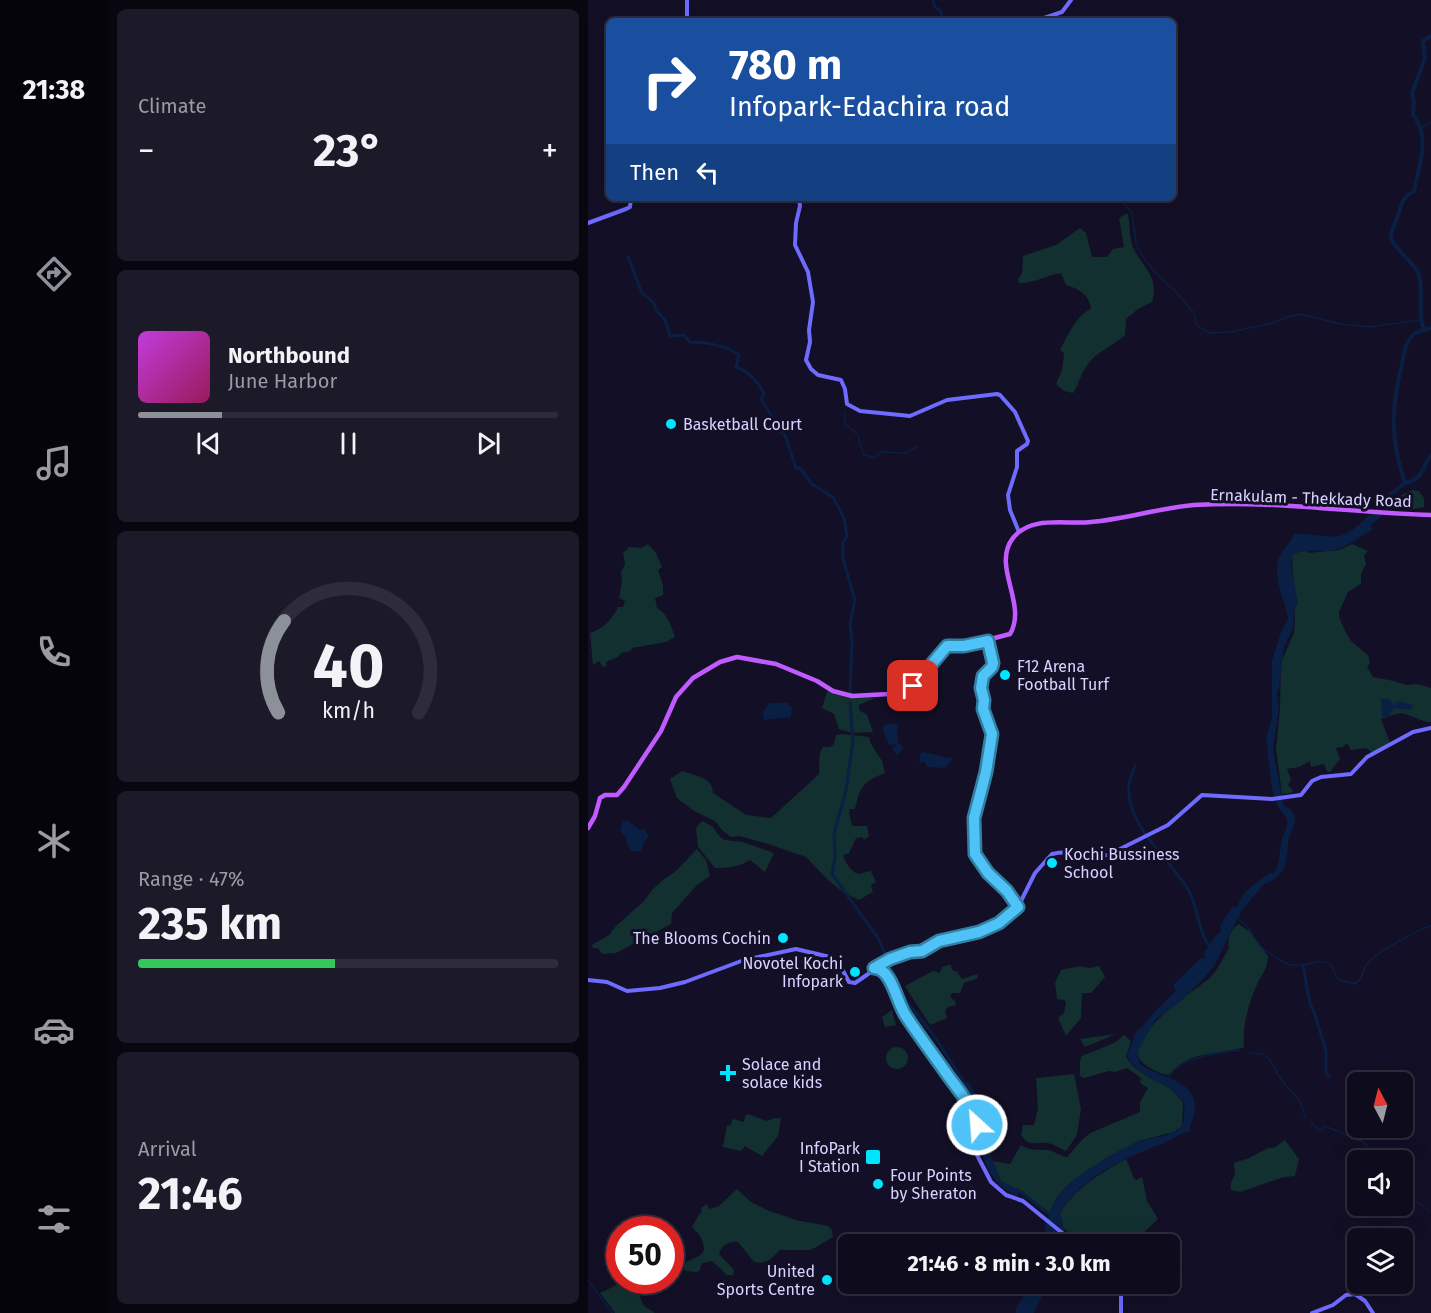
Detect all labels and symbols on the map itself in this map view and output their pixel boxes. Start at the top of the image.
place label: Basketball Court [683,415,802,434]
marker: Basketball Court [664,417,678,431]
street label: Ernakulam - Thekkady Road [1210,485,1412,511]
place label: F12 Arena Football Turf [1017,657,1110,694]
pin [887,660,938,711]
marker: F12 Arena Football Turf [998,668,1012,682]
place label: Kochi Bussiness School [1064,845,1180,882]
marker: Kochi Bussiness School [1045,856,1059,870]
place label: The Blooms Cochin [633,929,771,948]
marker: The Blooms Cochin [776,931,790,945]
place label: Novotel Kochi Infopark [742,954,844,991]
marker: Novotel Kochi Infopark [848,965,862,979]
place label: Solace and solace kids [742,1055,822,1092]
marker: Solace and solace kids [719,1064,737,1082]
north arrow [1347,1072,1413,1138]
position arrow [945,1093,1009,1157]
place label: InfoPark I Station [799,1139,861,1176]
marker: InfoPark I Station [864,1148,882,1166]
place label: Four Points by Sheraton [890,1166,977,1203]
marker: Four Points by Sheraton [871,1177,885,1191]
speed limit sign: 50 [606,1216,684,1294]
place label: United Sports Centre [717,1262,815,1299]
marker: United Sports Centre [820,1273,834,1287]

